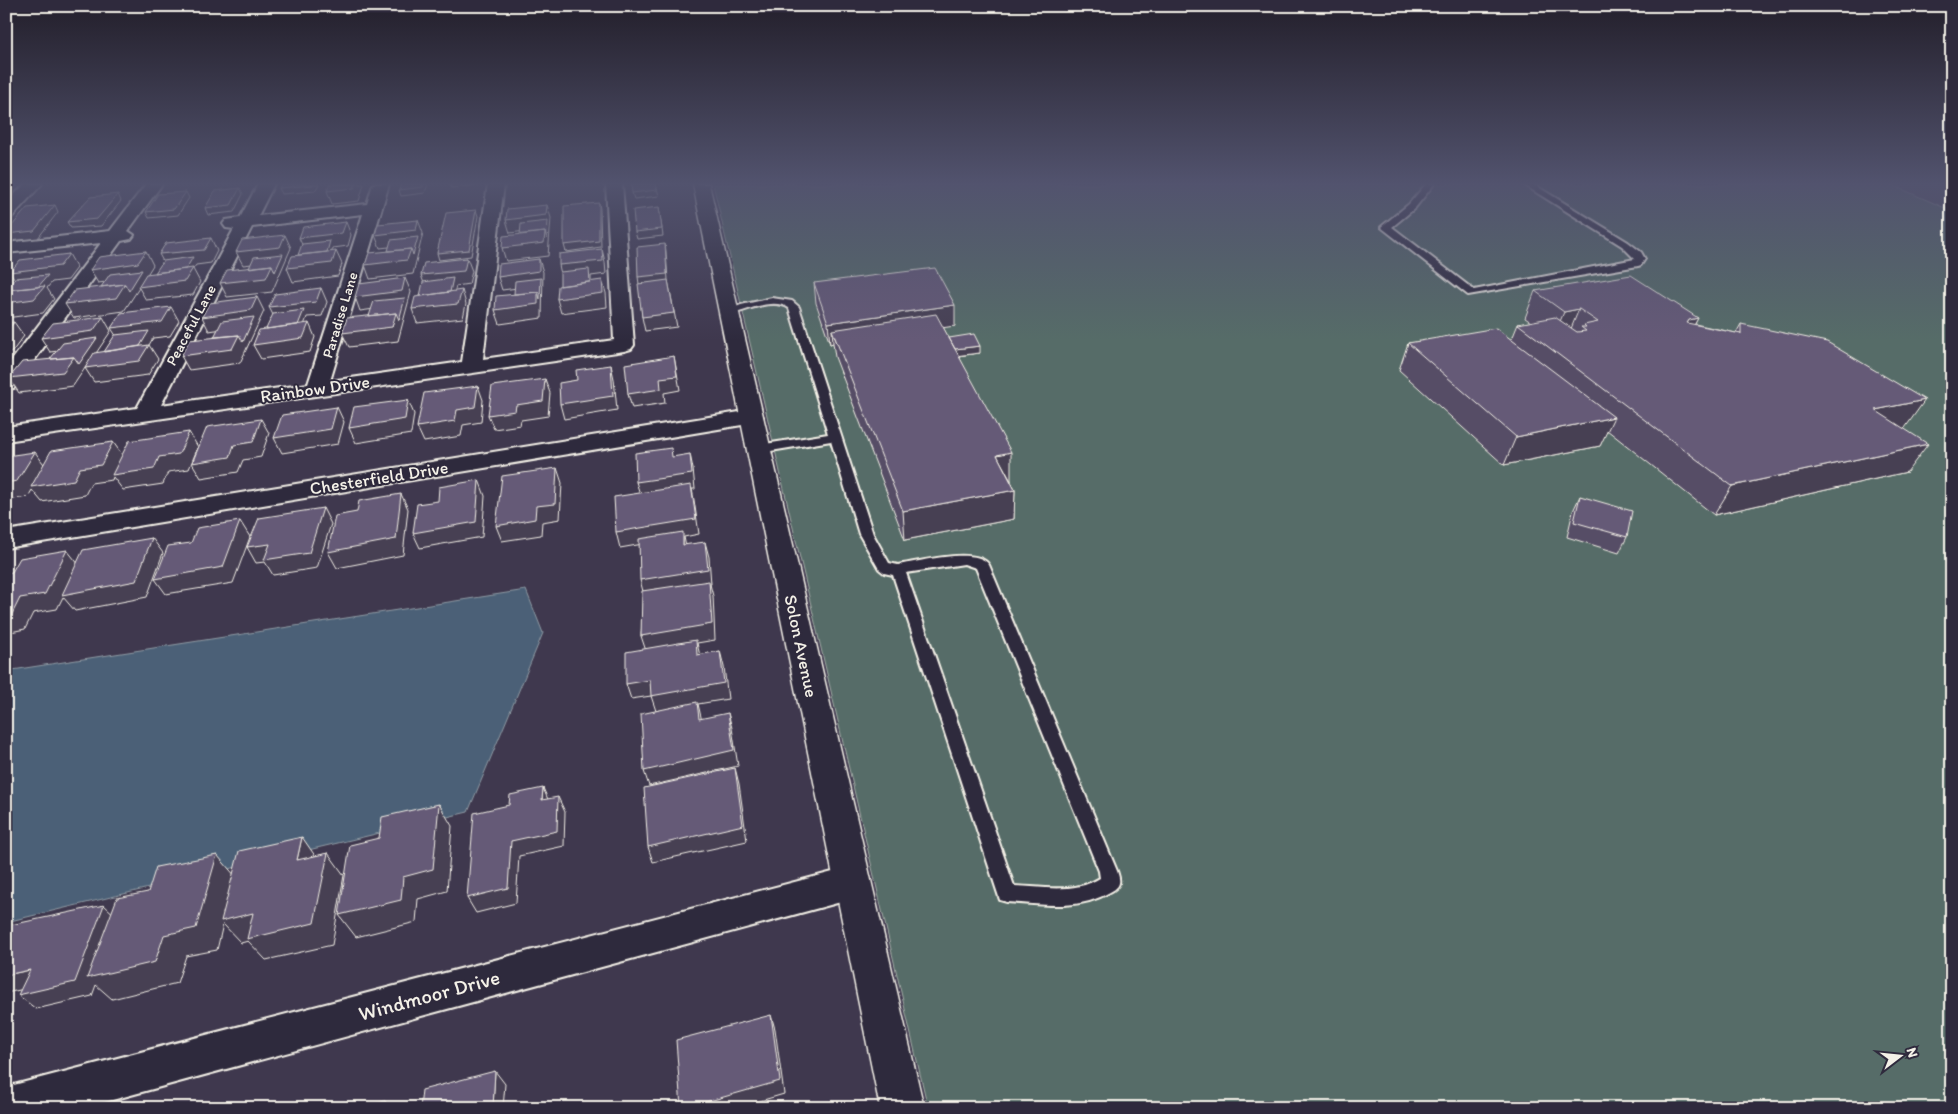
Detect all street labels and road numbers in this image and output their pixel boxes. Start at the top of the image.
street label: Paradise Lane [318,270,362,360]
street label: Peaceful Lane [162,281,220,369]
street label: Rainbow Drive [259,370,371,408]
street label: Chesterfield Drive [308,456,450,500]
street label: Solon Avenue [779,593,823,699]
street label: Windmoor Drive [356,964,502,1026]

